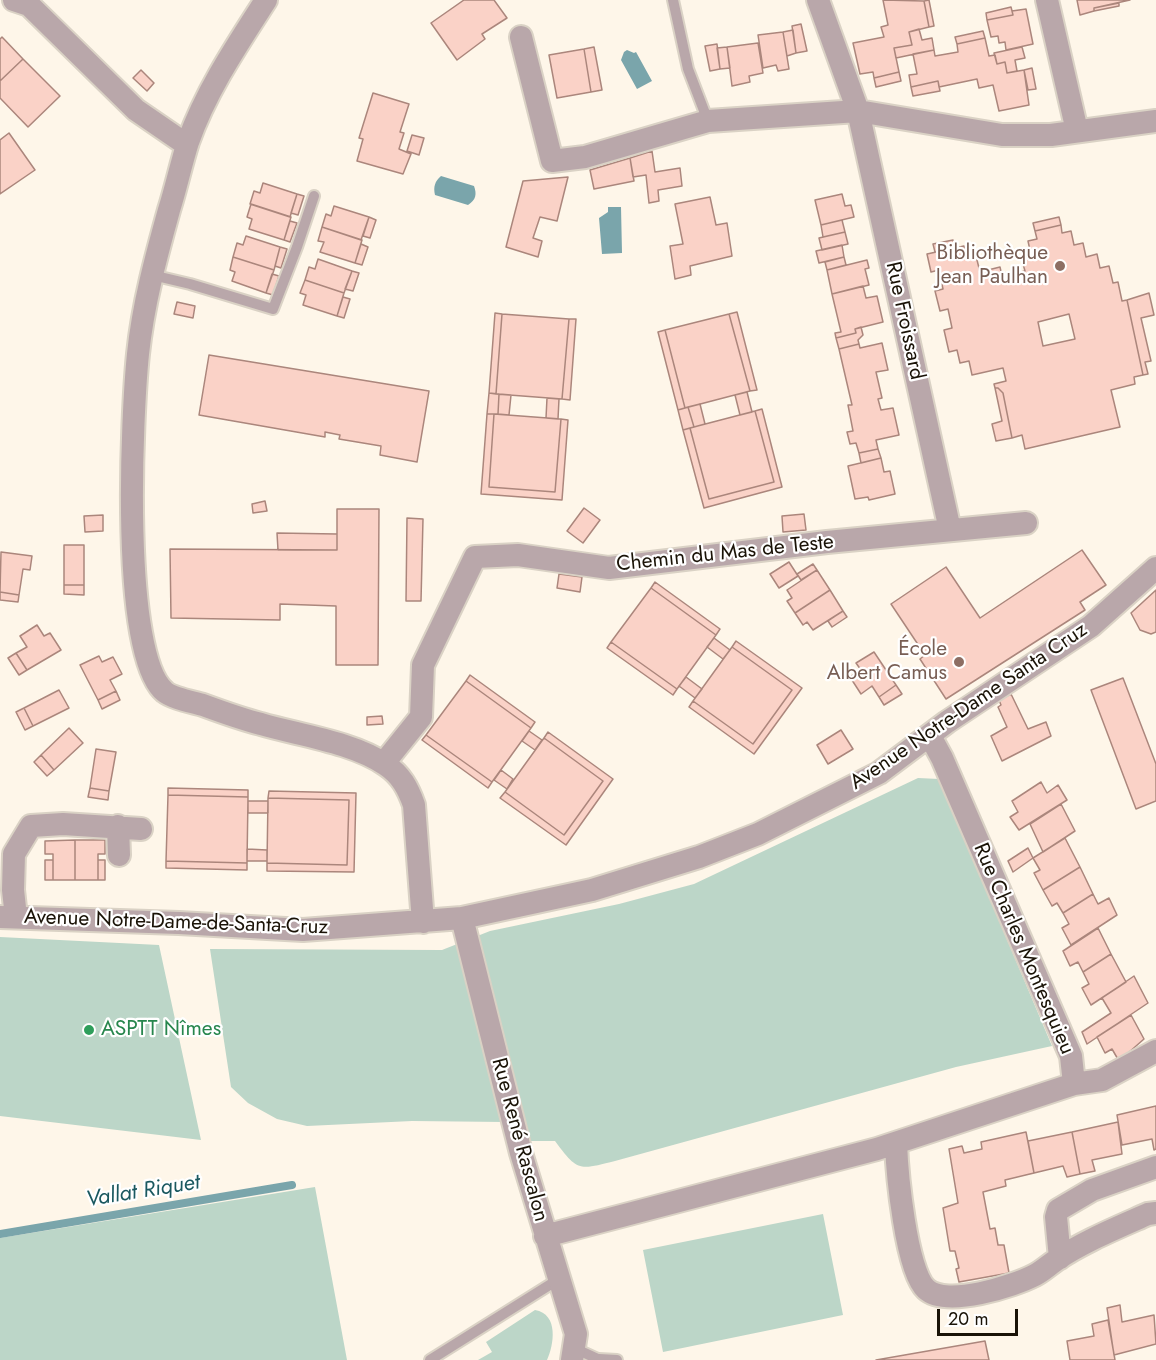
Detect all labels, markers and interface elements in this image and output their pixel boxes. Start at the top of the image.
place label: Bibliothèque Jean Paulhan [936,241,1048,291]
marker: Bibliothèque Jean Paulhan [1053,259,1067,273]
street label: Rue Froissard [879,260,929,382]
street label: Chemin du Mas de Teste [615,530,835,578]
street label: Avenue Notre-Dame Santa Cruz [846,618,1092,796]
place label: École Albert Camus [827,637,947,687]
marker: École Albert Camus [952,655,966,669]
street label: Rue Charles Montesquieu [967,840,1079,1058]
street label: Avenue Notre-Dame-de-Santa-Cruz [24,905,328,941]
place label: ASPTT Nîmes [101,1017,221,1043]
marker: ASPTT Nîmes [82,1023,96,1037]
street label: Rue René Rascalon [485,1055,553,1225]
water label: Vallat Riquet [84,1170,202,1214]
scale bar [940,1297,1021,1335]
text: 20 m [948,1306,988,1332]

